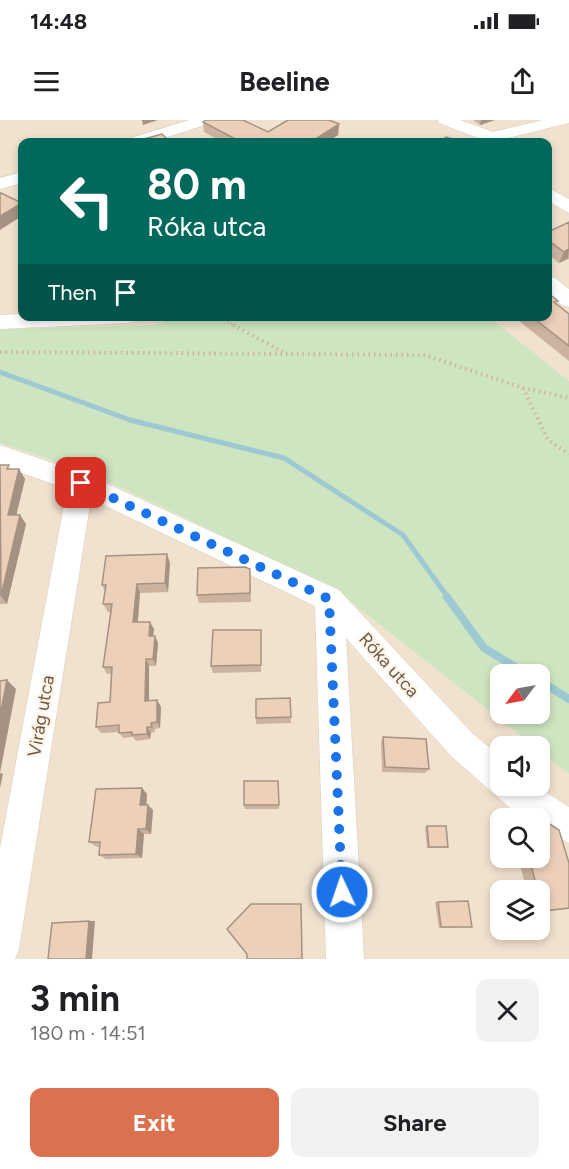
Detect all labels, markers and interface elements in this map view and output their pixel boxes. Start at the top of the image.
text: 14:48 [30,8,87,35]
icon: menu [30,65,63,98]
text: Beeline [239,65,330,98]
icon: share [506,65,539,98]
text: 80 m [147,159,247,210]
icon: left [48,162,126,240]
text: Róka utca [147,210,266,243]
icon: arrive [109,276,142,309]
text: Then [48,279,97,306]
pin [55,457,106,508]
icon: arrive [64,466,97,499]
street label: Róka utca [354,628,424,702]
north arrow [490,664,550,724]
map controls [490,664,550,940]
street label: Virág utca [23,673,59,759]
button: sound [490,736,550,796]
button: search [490,808,550,868]
position arrow [310,860,374,924]
button: layers [490,880,550,940]
text: 3 min [30,977,120,1020]
button: close [476,979,539,1042]
text: 180 m · 14:51 [30,1021,146,1045]
button: Exit [30,1088,279,1157]
button: Share [291,1088,539,1157]

